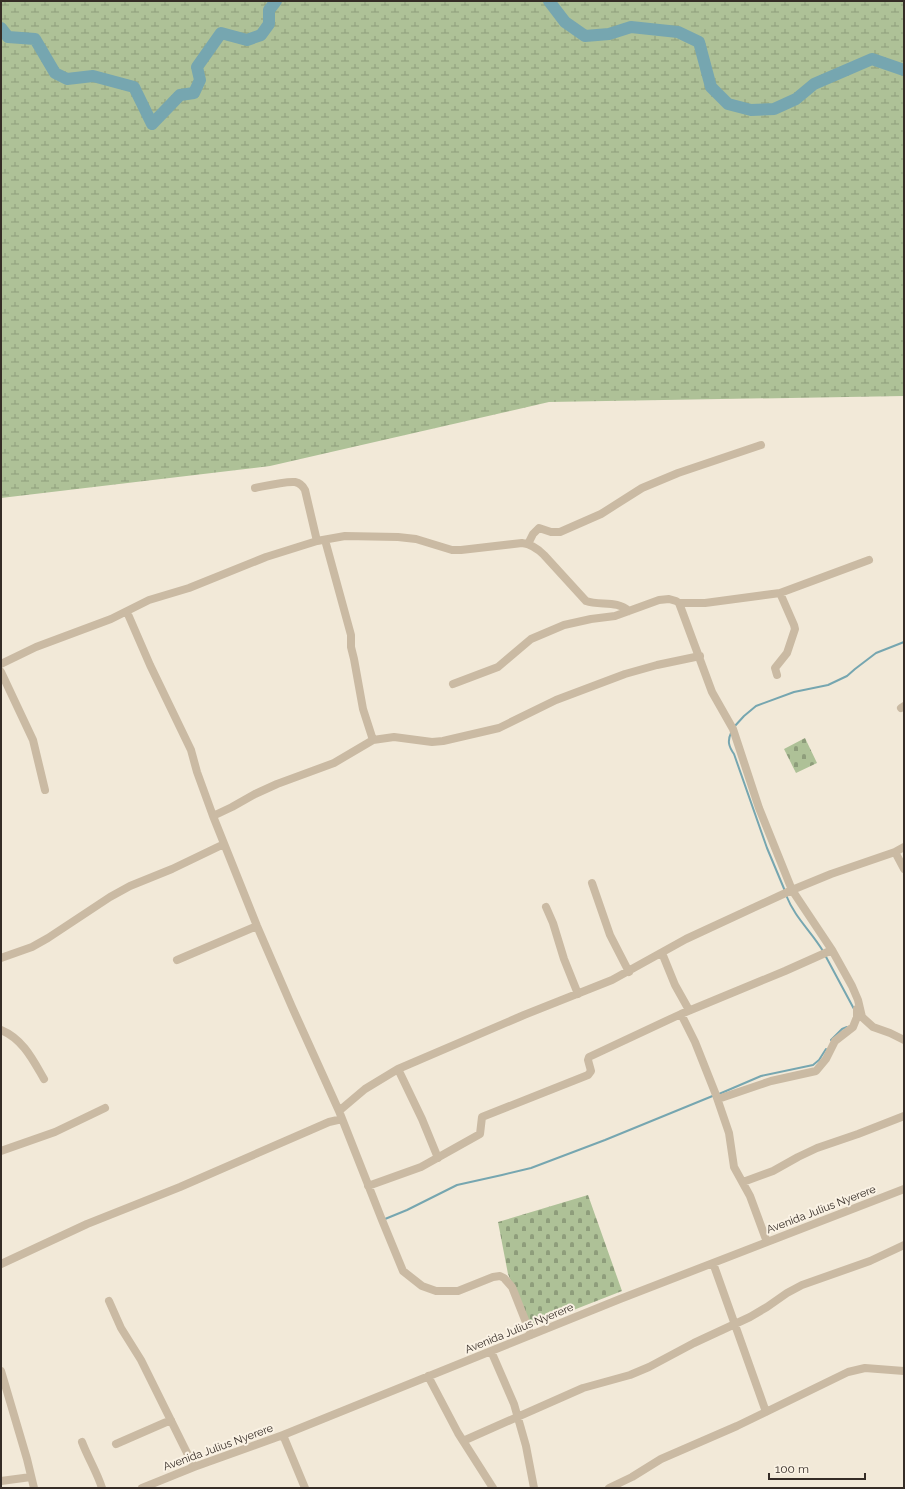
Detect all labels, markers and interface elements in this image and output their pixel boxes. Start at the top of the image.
street label: Avenida Julius Nyerere [765,1182,878,1236]
street label: Avenida Julius Nyerere [463,1300,576,1356]
street label: Avenida Julius Nyerere [161,1421,275,1473]
scale bar [769,1455,865,1481]
text: 100 m [775,1462,809,1476]

